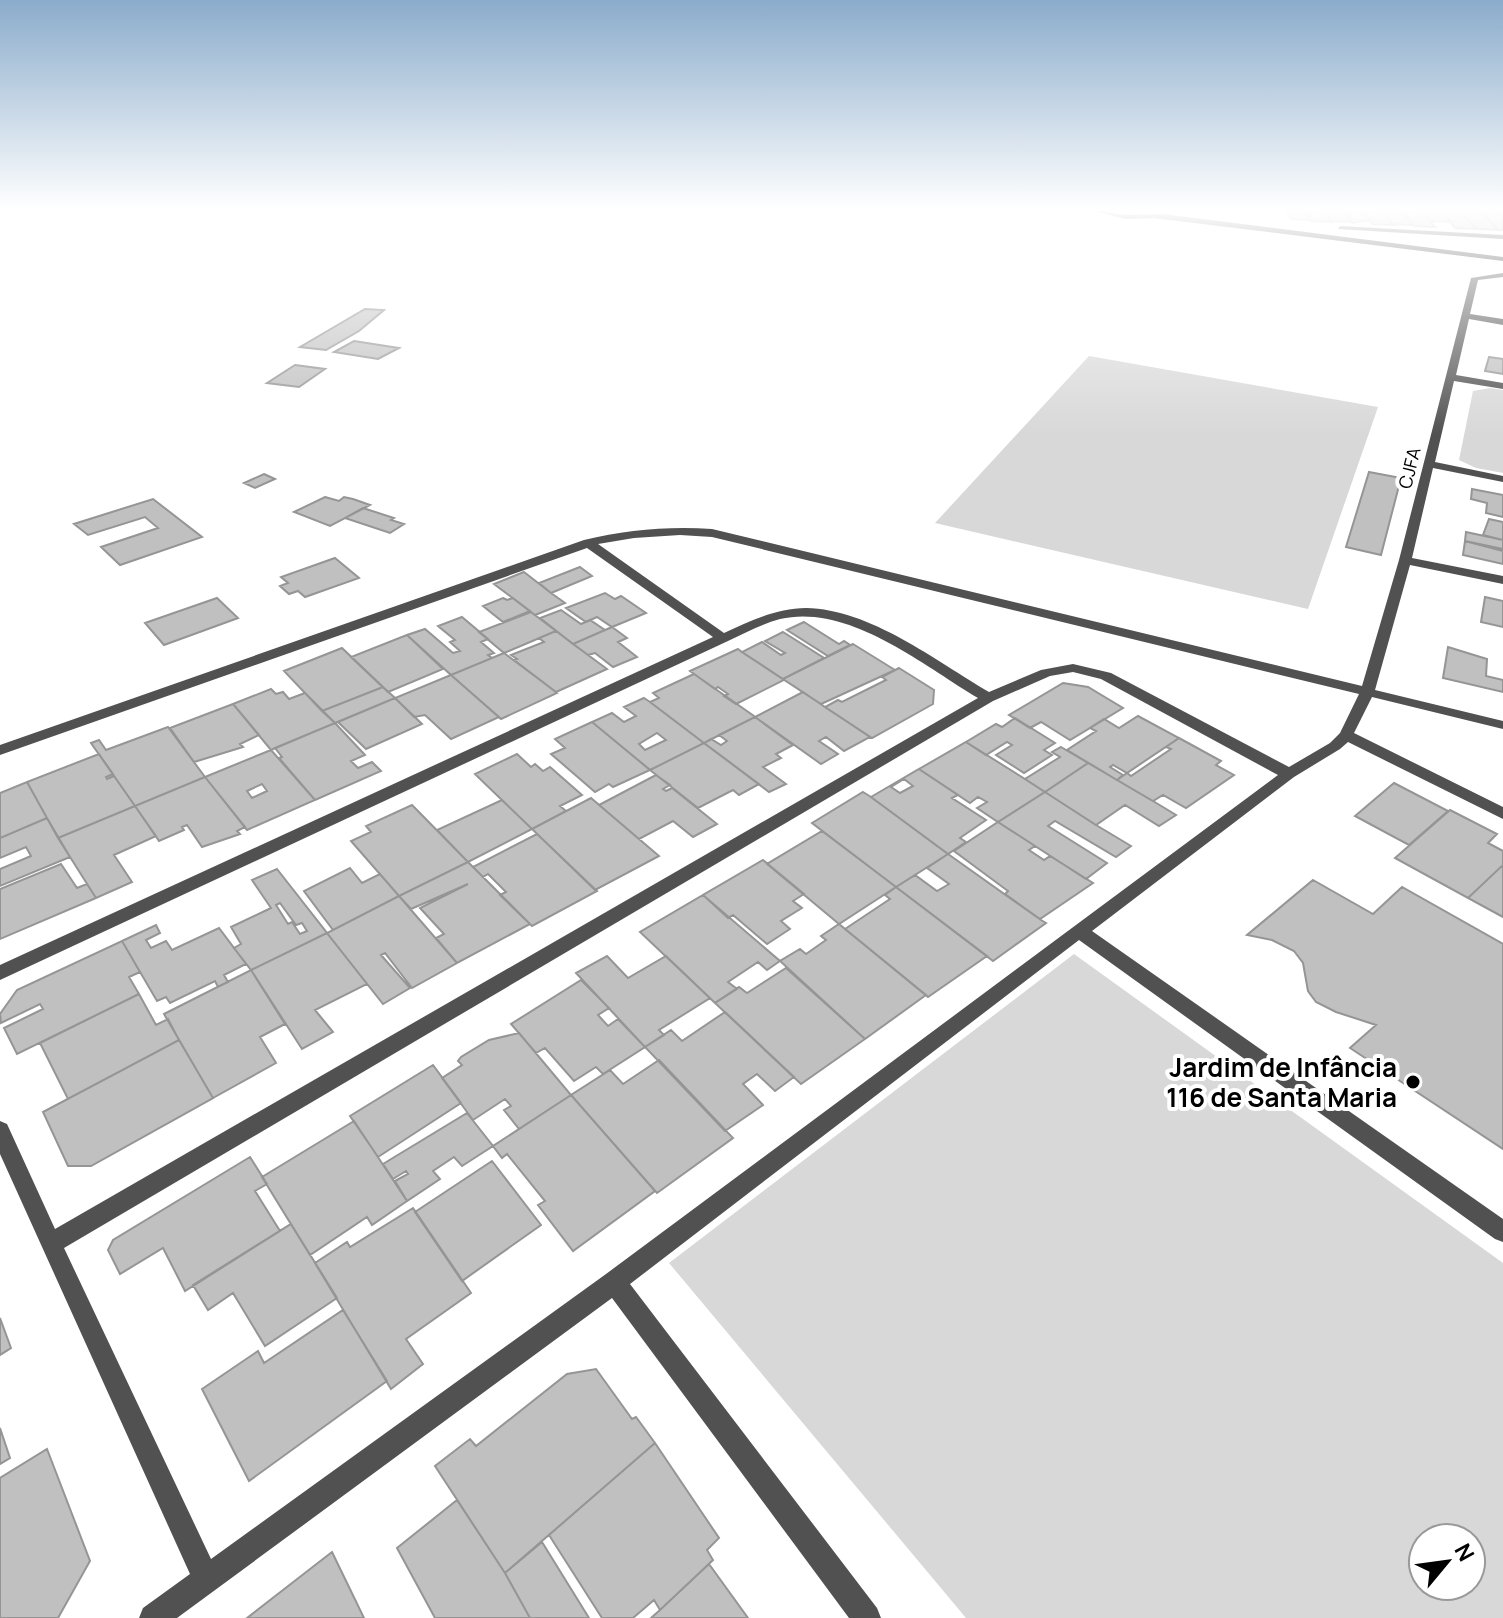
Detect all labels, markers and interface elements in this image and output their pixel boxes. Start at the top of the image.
street label: CJFA [1392,444,1426,491]
place label: Jardim de Infância 116 de Santa Maria [1166,1049,1397,1115]
marker: Jardim de Infância 116 de Santa Maria [1404,1073,1422,1091]
north arrow [1407,1522,1487,1602]
text: N [1448,1538,1481,1566]

